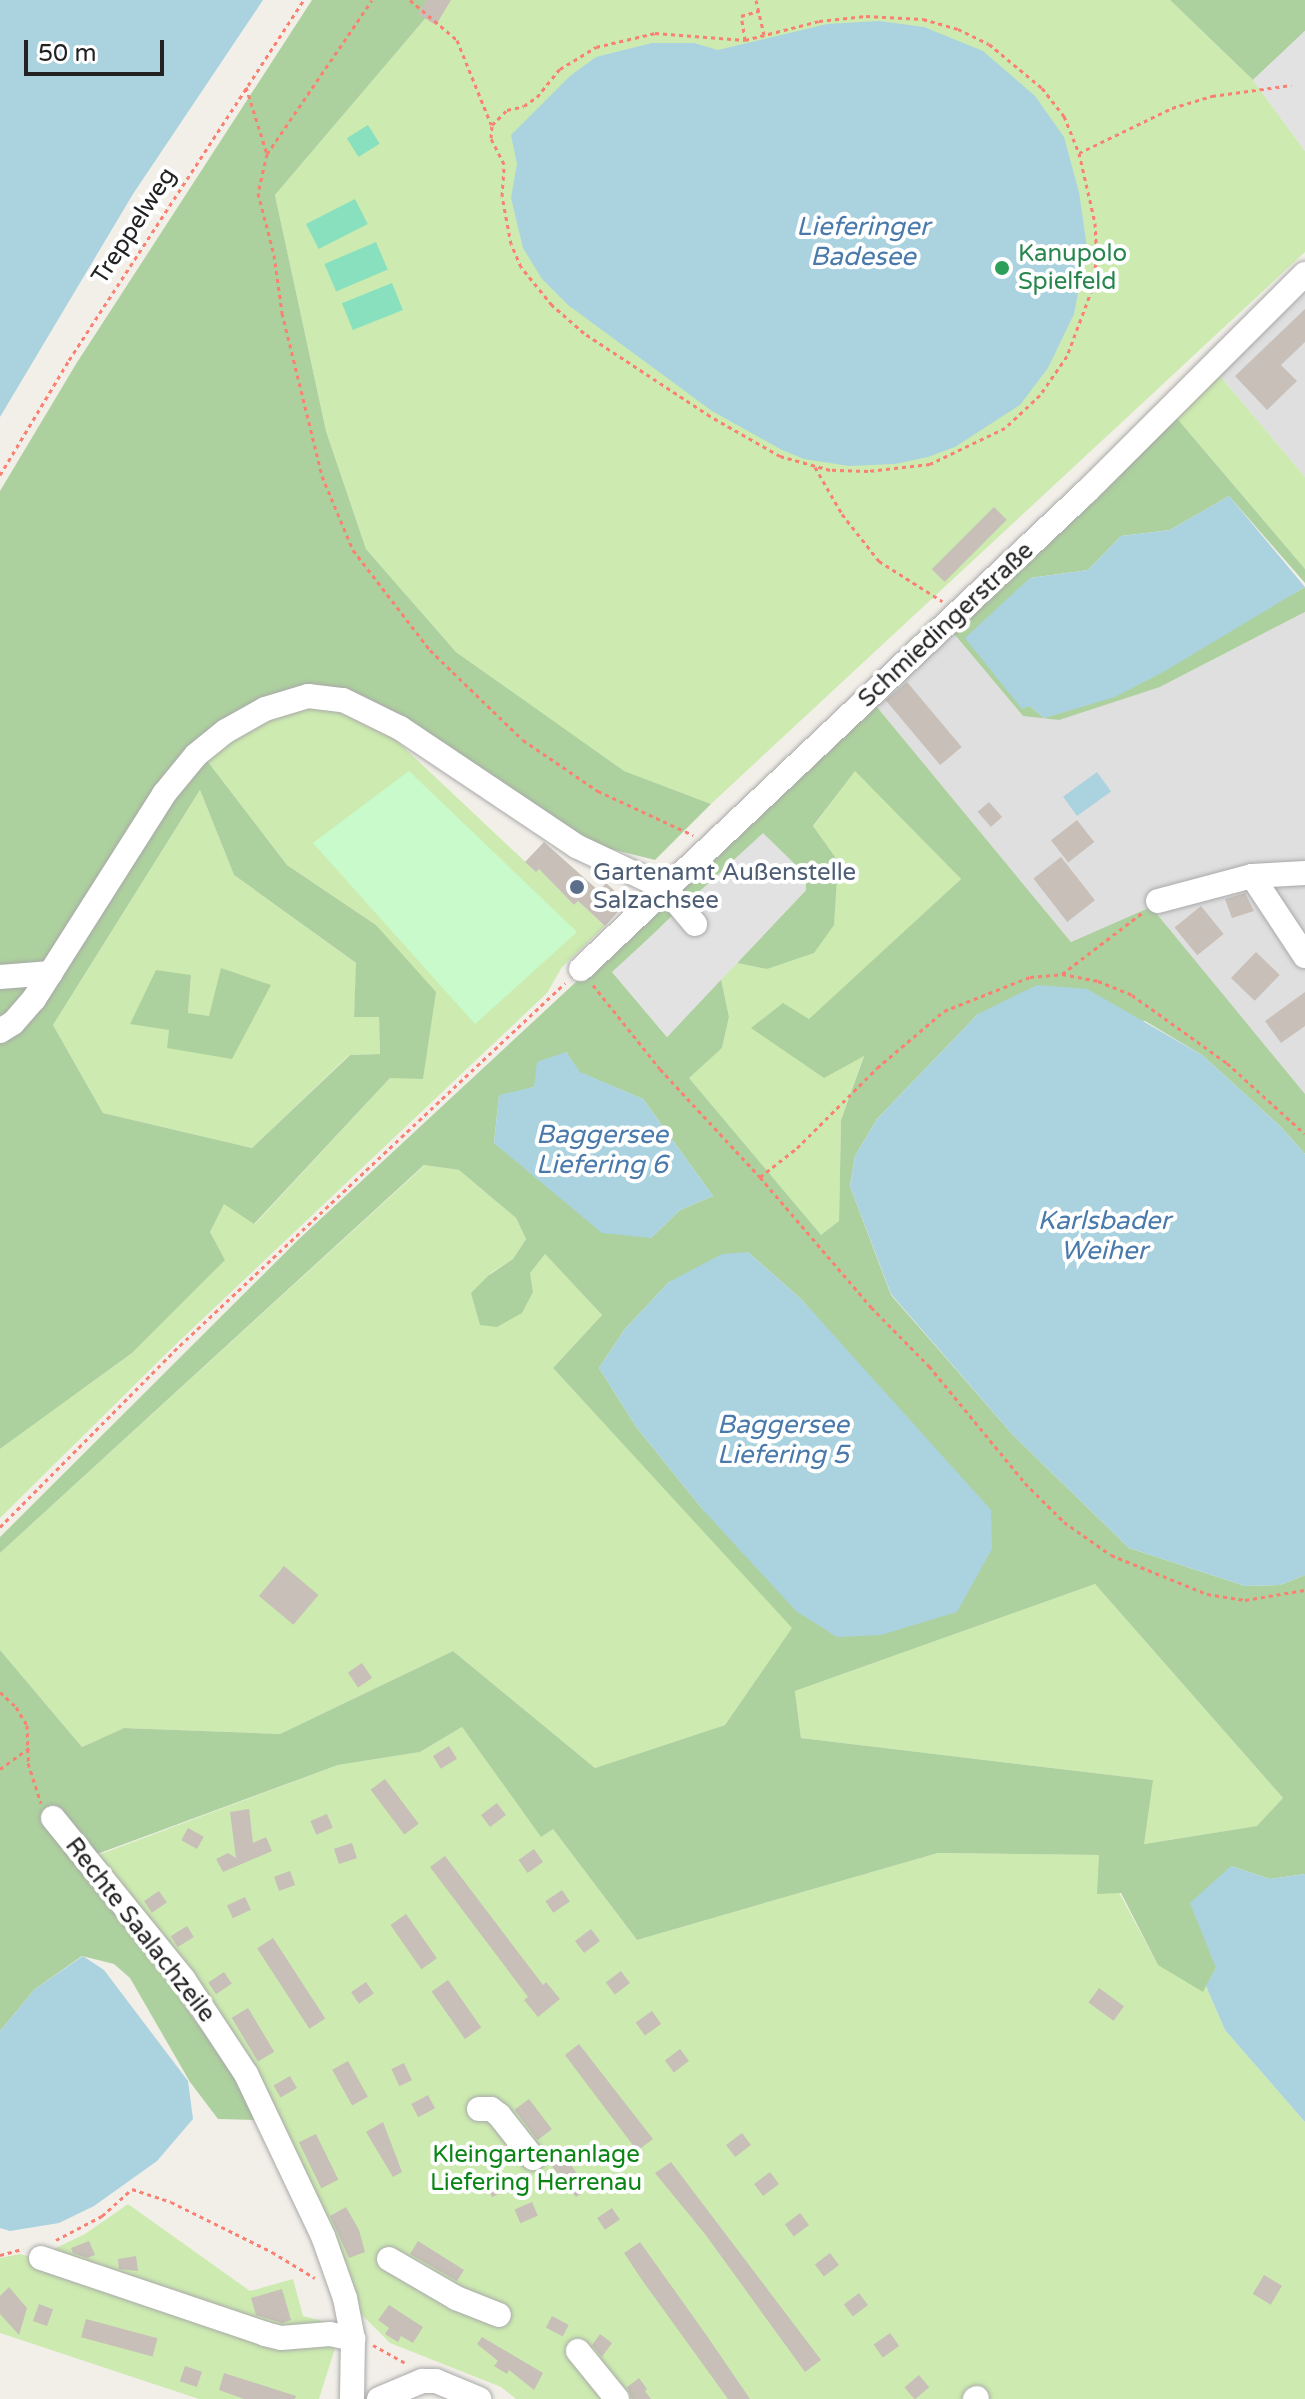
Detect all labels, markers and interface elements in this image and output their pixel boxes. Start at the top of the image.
scale bar [28,24,168,74]
text: 50 m [38,39,96,68]
street label: Treppelweg [86,162,182,290]
water label: Lieferinger Badesee [796,211,930,272]
place label: Kanupolo Spielfeld [1018,240,1127,296]
marker: Kanupolo Spielfeld [993,259,1011,277]
street label: Schmiedingerstraße [852,536,1040,714]
place label: Gartenamt Außenstelle Salzachsee [593,859,856,915]
marker: Gartenamt Außenstelle Salzachsee [568,878,586,896]
water label: Baggersee Liefering 6 [536,1119,668,1180]
water label: Karlsbader Weiher [1037,1205,1171,1266]
water label: Baggersee Liefering 5 [717,1409,849,1470]
street label: Rechte Saalachzeile [59,1832,221,2028]
park label: Kleingartenanlage Liefering Herrenau [430,2141,642,2197]

